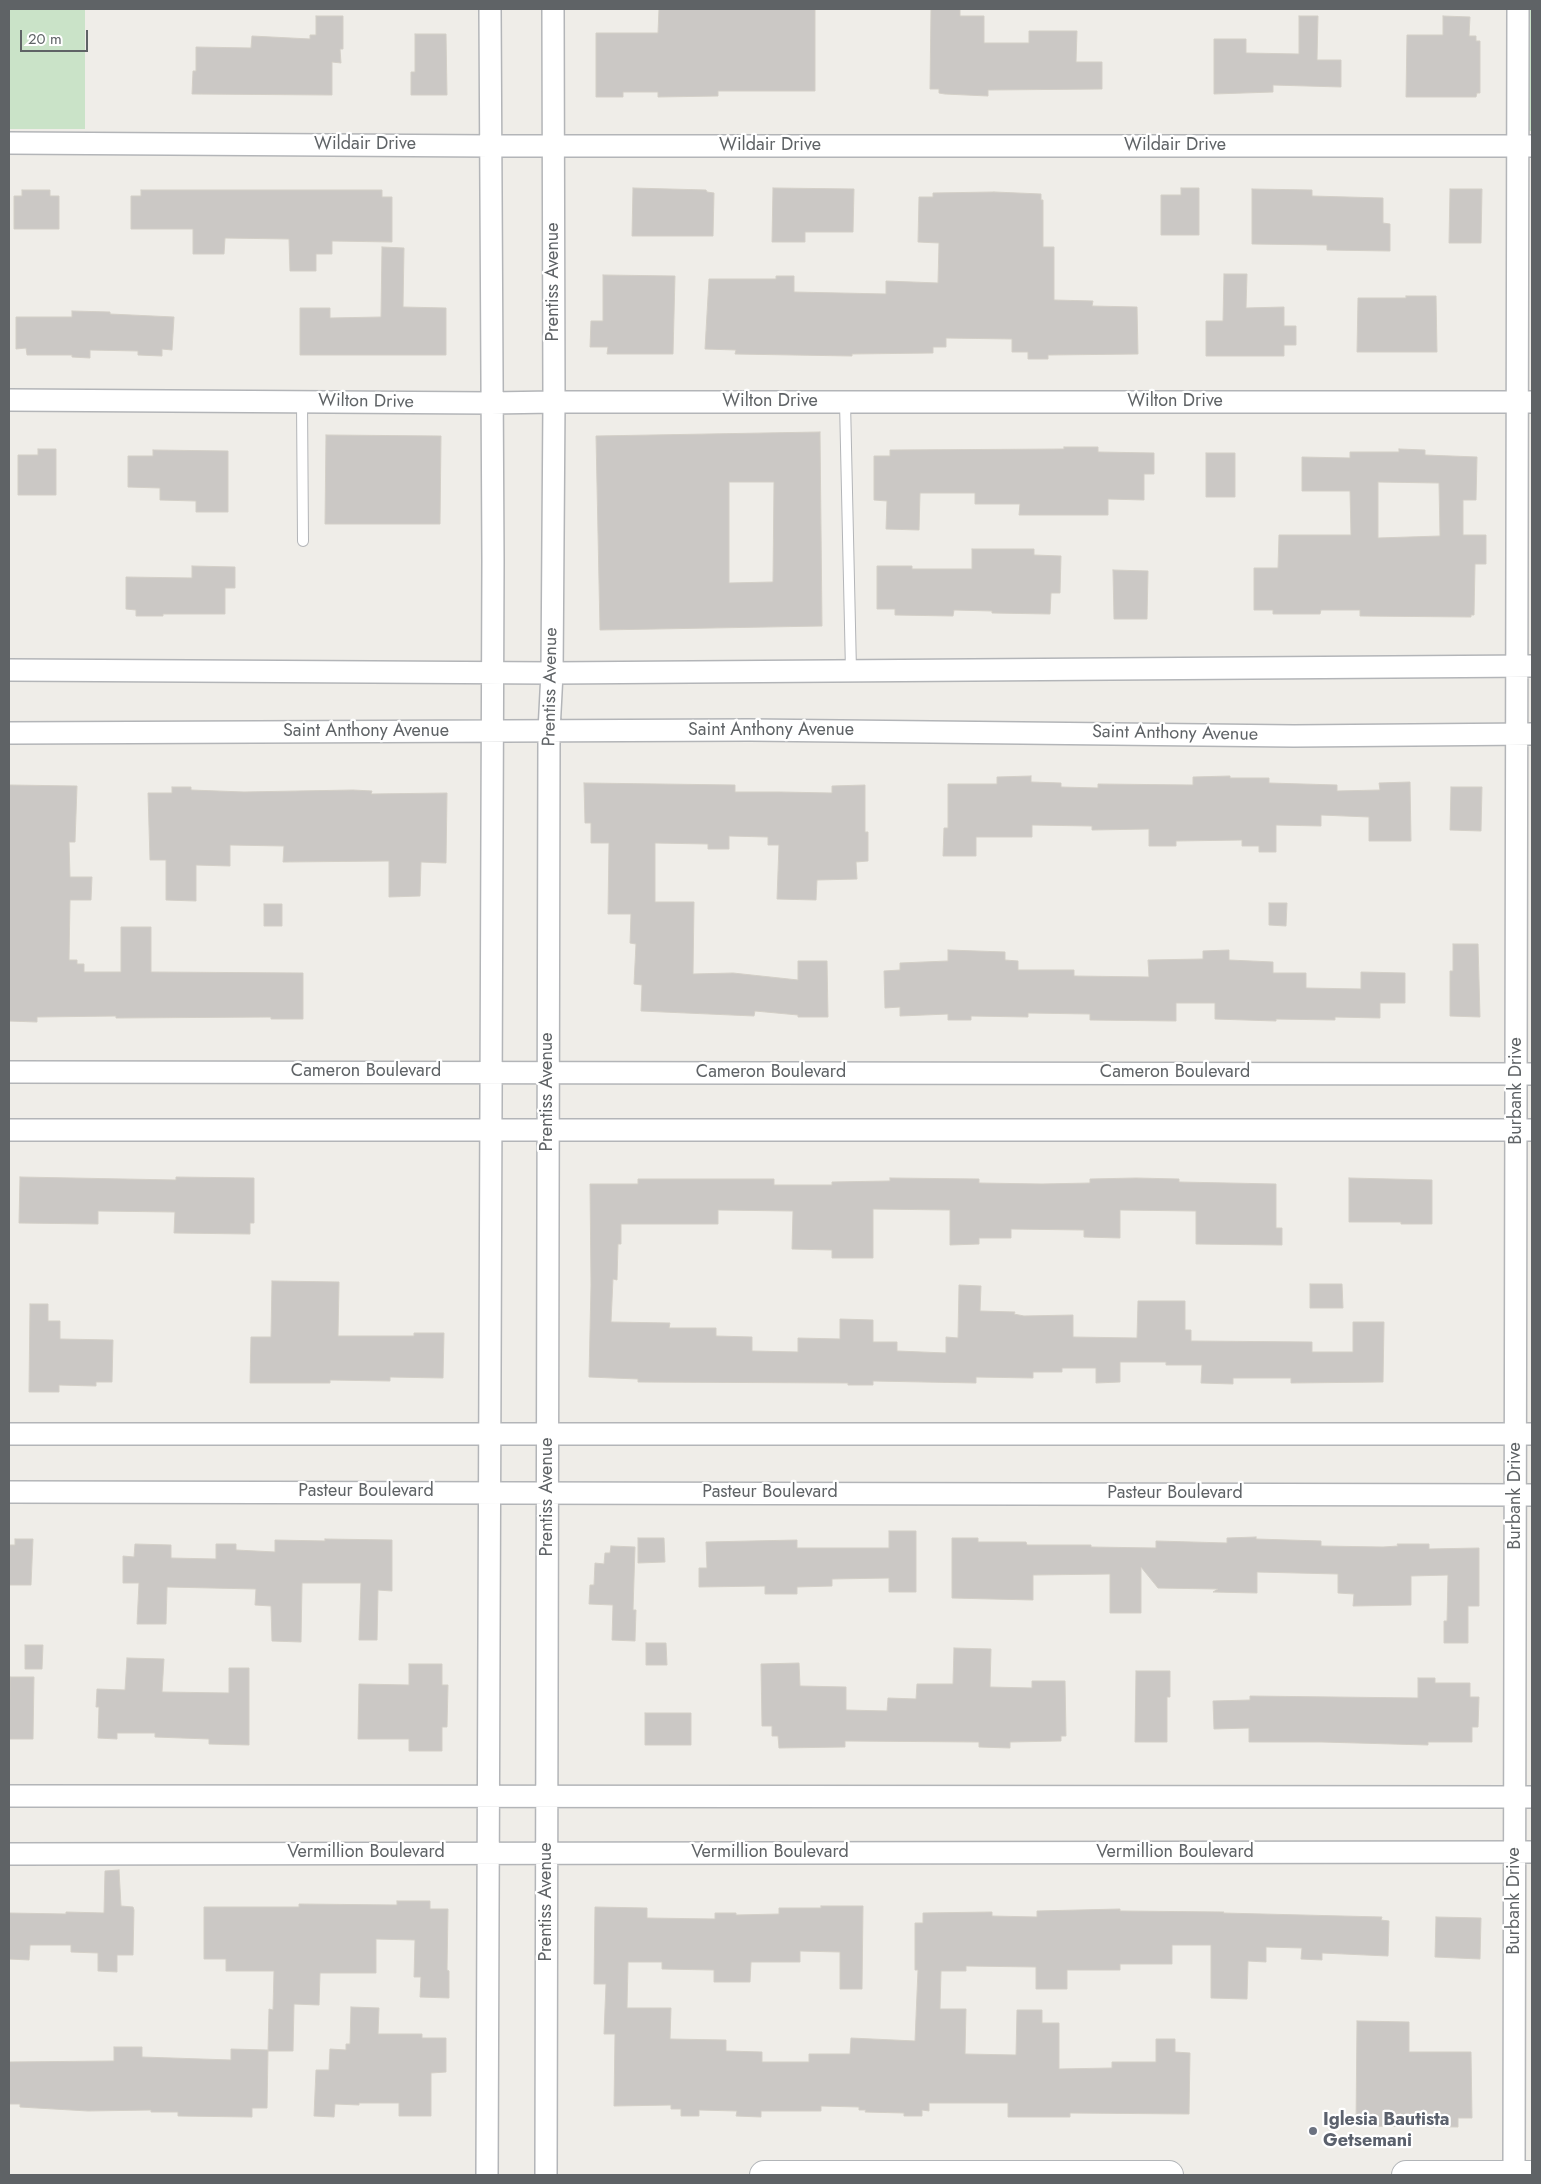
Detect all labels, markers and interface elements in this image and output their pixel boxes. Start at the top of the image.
scale bar [22,20,90,52]
text: 20 m [28,28,62,50]
street label: Wildair Drive [314,134,416,156]
street label: Wildair Drive [719,135,821,157]
street label: Wildair Drive [1124,135,1226,157]
street label: Prentiss Avenue [543,222,565,342]
street label: Wilton Drive [318,390,414,414]
street label: Wilton Drive [722,391,818,413]
street label: Wilton Drive [1127,391,1223,413]
street label: Prentiss Avenue [539,627,563,747]
street label: Saint Anthony Avenue [688,720,854,742]
street label: Saint Anthony Avenue [283,721,449,743]
street label: Saint Anthony Avenue [1092,722,1258,746]
street label: Prentiss Avenue [537,1032,559,1152]
street label: Burbank Drive [1506,1037,1528,1145]
street label: Cameron Boulevard [291,1061,441,1083]
street label: Cameron Boulevard [696,1062,846,1084]
street label: Cameron Boulevard [1100,1062,1250,1084]
street label: Prentiss Avenue [537,1437,559,1557]
street label: Burbank Drive [1505,1442,1527,1550]
street label: Pasteur Boulevard [298,1481,434,1503]
street label: Pasteur Boulevard [702,1482,838,1504]
street label: Pasteur Boulevard [1107,1483,1243,1505]
street label: Vermillion Boulevard [287,1842,445,1864]
street label: Prentiss Avenue [536,1842,558,1962]
street label: Vermillion Boulevard [691,1842,849,1864]
street label: Vermillion Boulevard [1096,1842,1254,1864]
street label: Burbank Drive [1504,1847,1526,1955]
place label: Iglesia Bautista Getsemani [1323,2110,1450,2152]
marker: Iglesia Bautista Getsemani [1307,2125,1319,2137]

